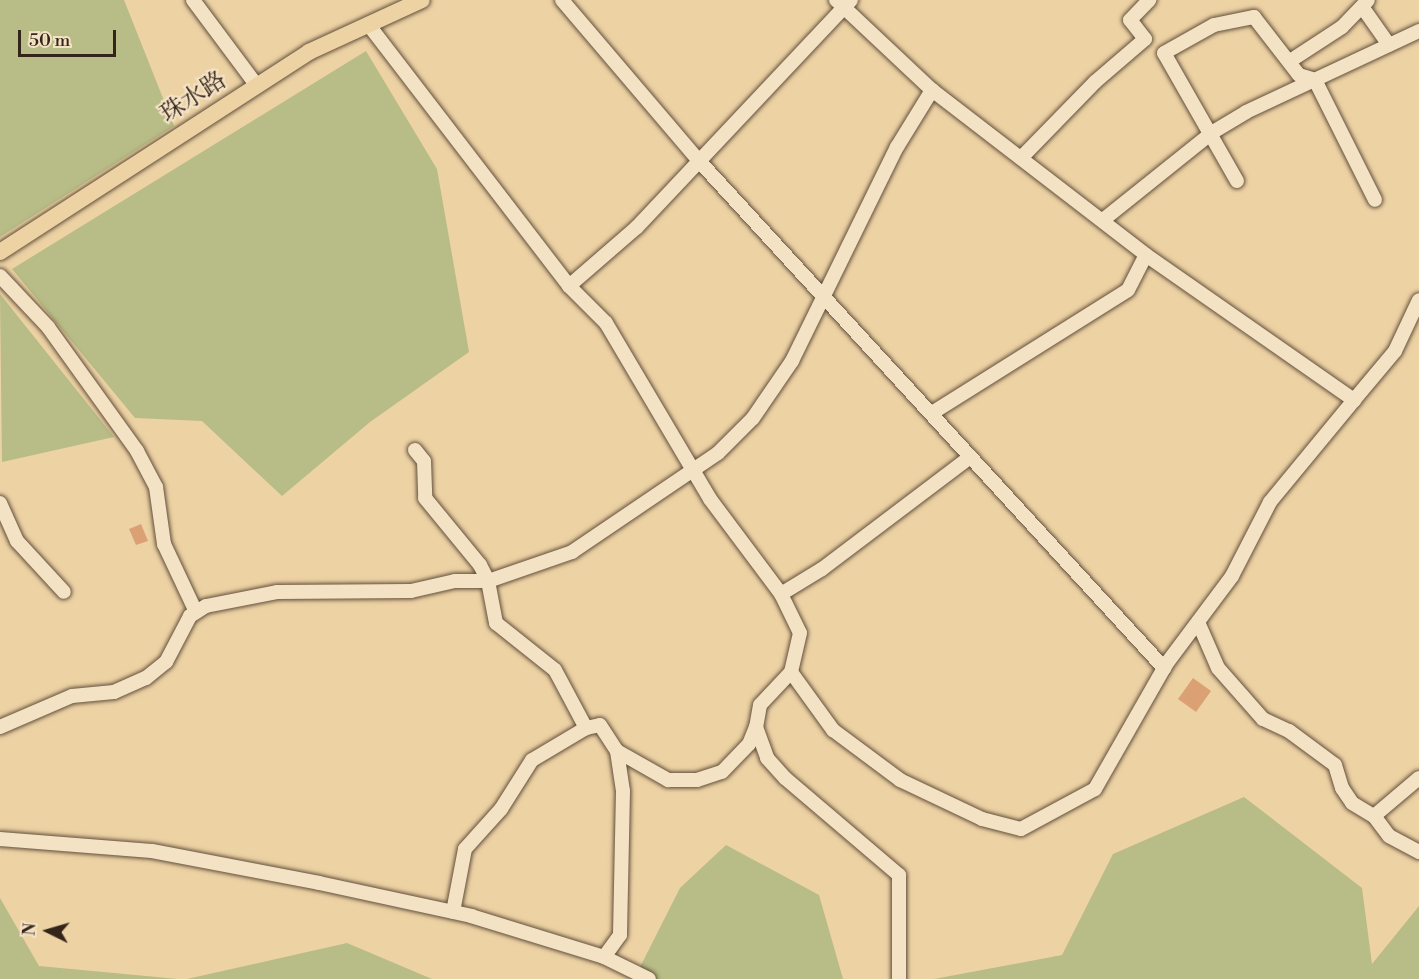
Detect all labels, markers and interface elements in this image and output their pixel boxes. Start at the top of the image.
scale bar [21,18,118,56]
text: 50 m [29,29,70,52]
street label: 珠水路 [156,66,232,130]
north arrow [18,901,78,961]
text: N [20,922,41,937]

